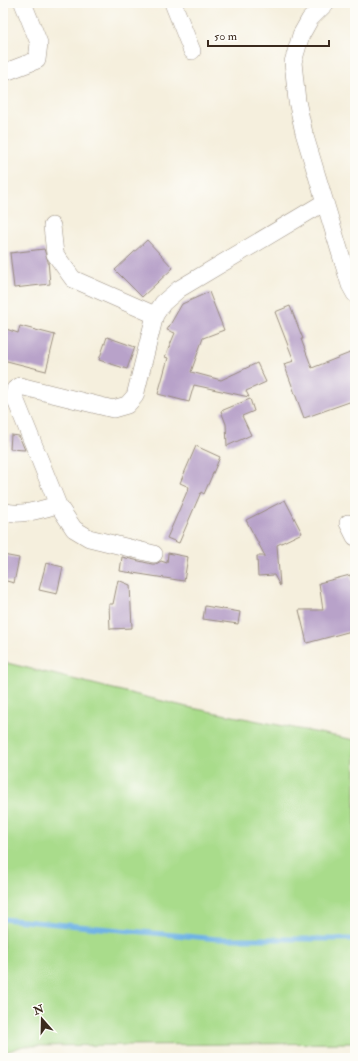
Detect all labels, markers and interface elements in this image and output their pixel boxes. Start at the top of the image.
scale bar [208,22,329,48]
text: 50 m [214,29,238,44]
north arrow [22,999,62,1039]
text: N [31,1002,47,1018]

